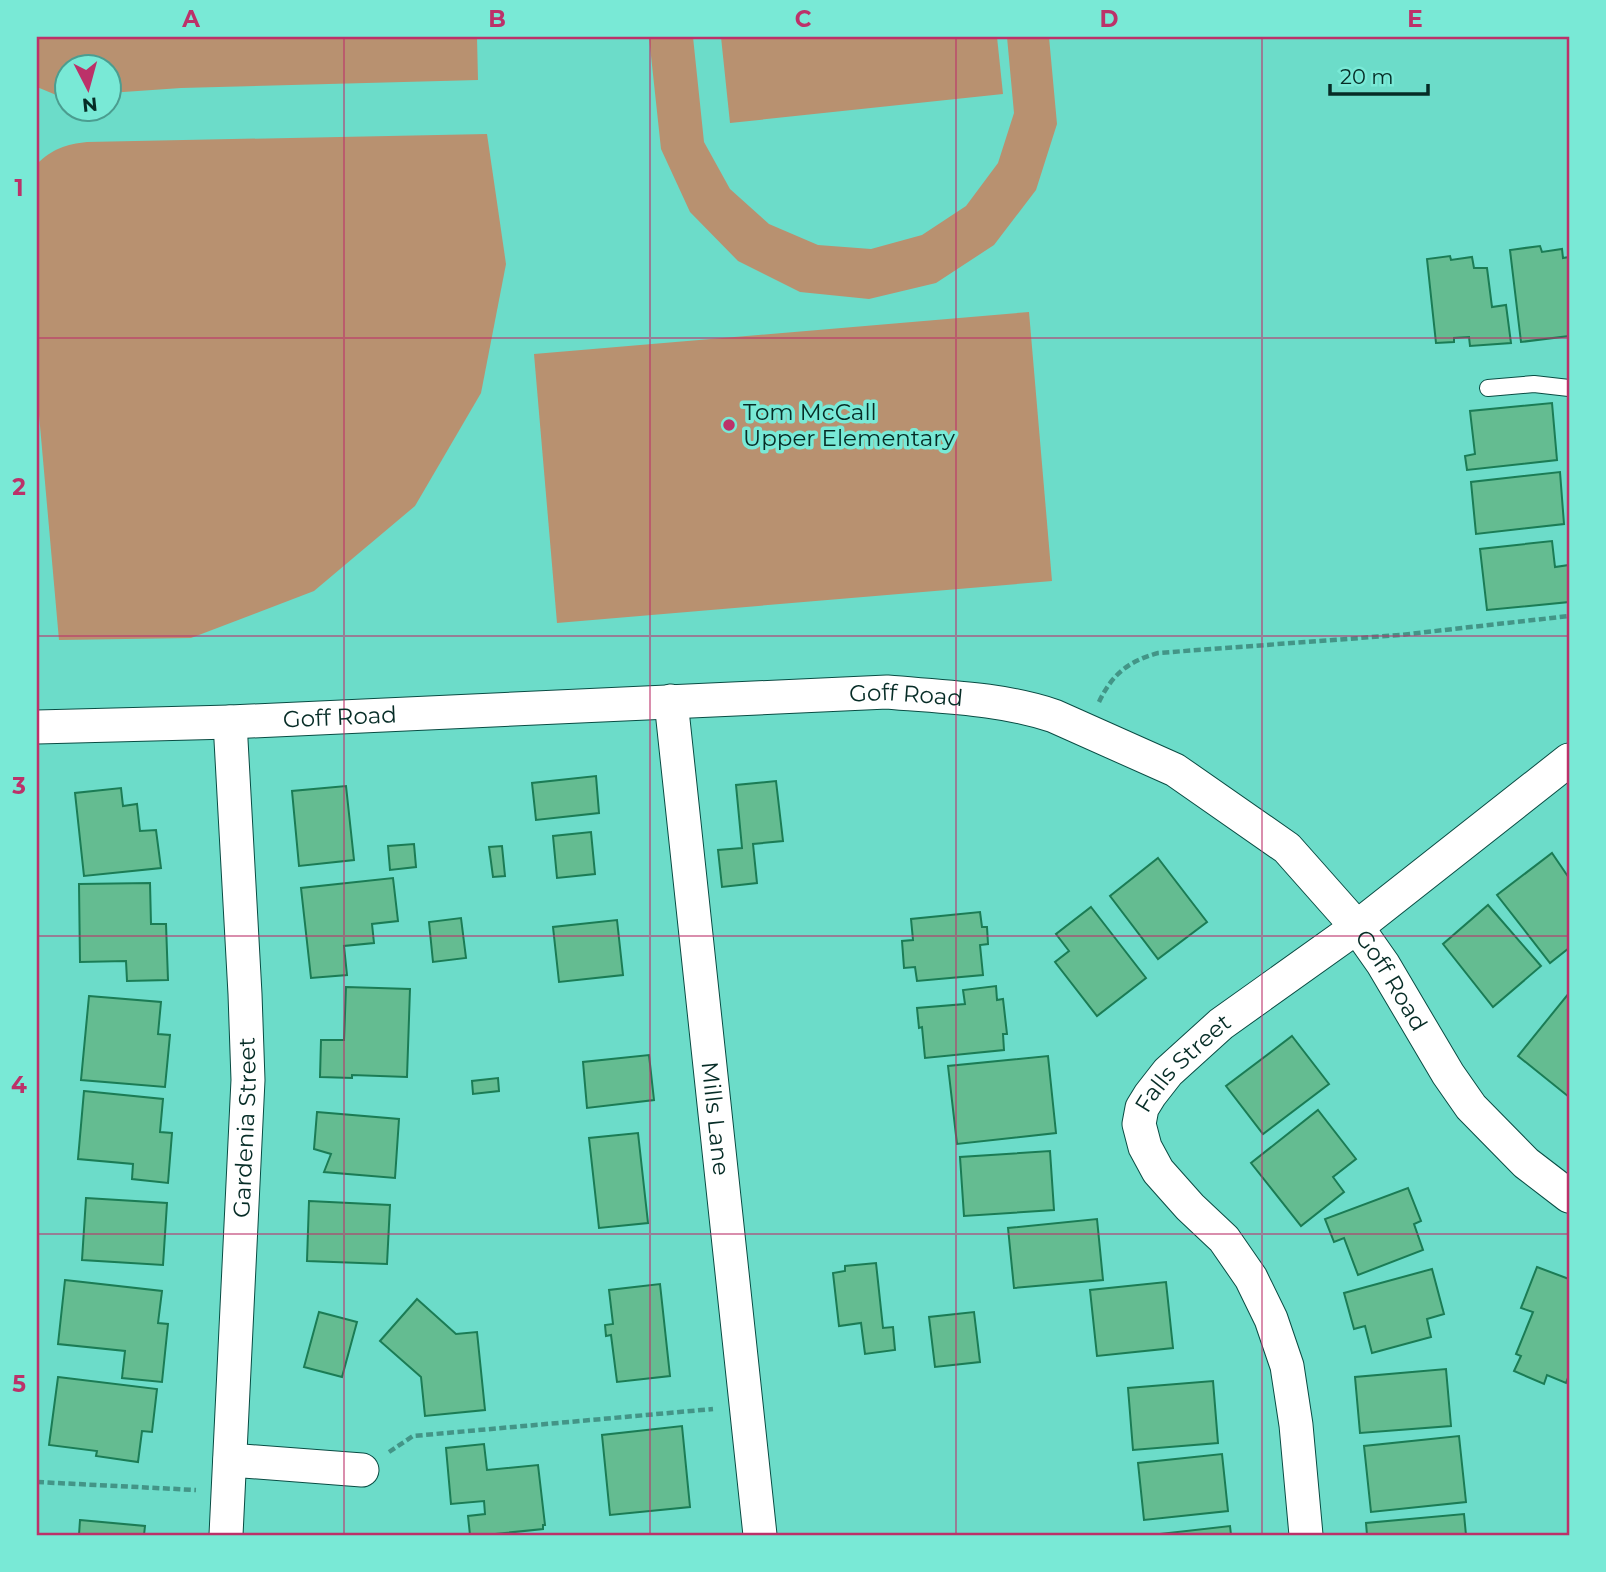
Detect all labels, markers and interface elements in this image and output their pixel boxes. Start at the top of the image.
text: A [181,5,200,33]
text: B [488,5,506,33]
text: C [795,5,812,33]
text: D [1100,5,1119,33]
text: E [1407,5,1423,33]
north arrow [52,52,122,122]
scale bar [1330,52,1428,96]
text: 20 m [1340,64,1394,89]
text: N [81,92,99,117]
text: 1 [14,174,24,202]
place label: Tom McCall Upper Elementary [743,398,955,452]
marker: Tom McCall Upper Elementary [721,417,737,433]
text: 2 [12,473,26,501]
street label: Goff Road [849,678,964,712]
street label: Goff Road [282,700,397,734]
text: 3 [11,772,26,800]
street label: Goff Road [1349,924,1433,1036]
street label: Falls Street [1129,1008,1236,1117]
street label: Gardenia Street [227,1037,262,1218]
street label: Mills Lane [696,1060,736,1177]
text: 4 [11,1071,27,1099]
text: 5 [12,1370,26,1398]

